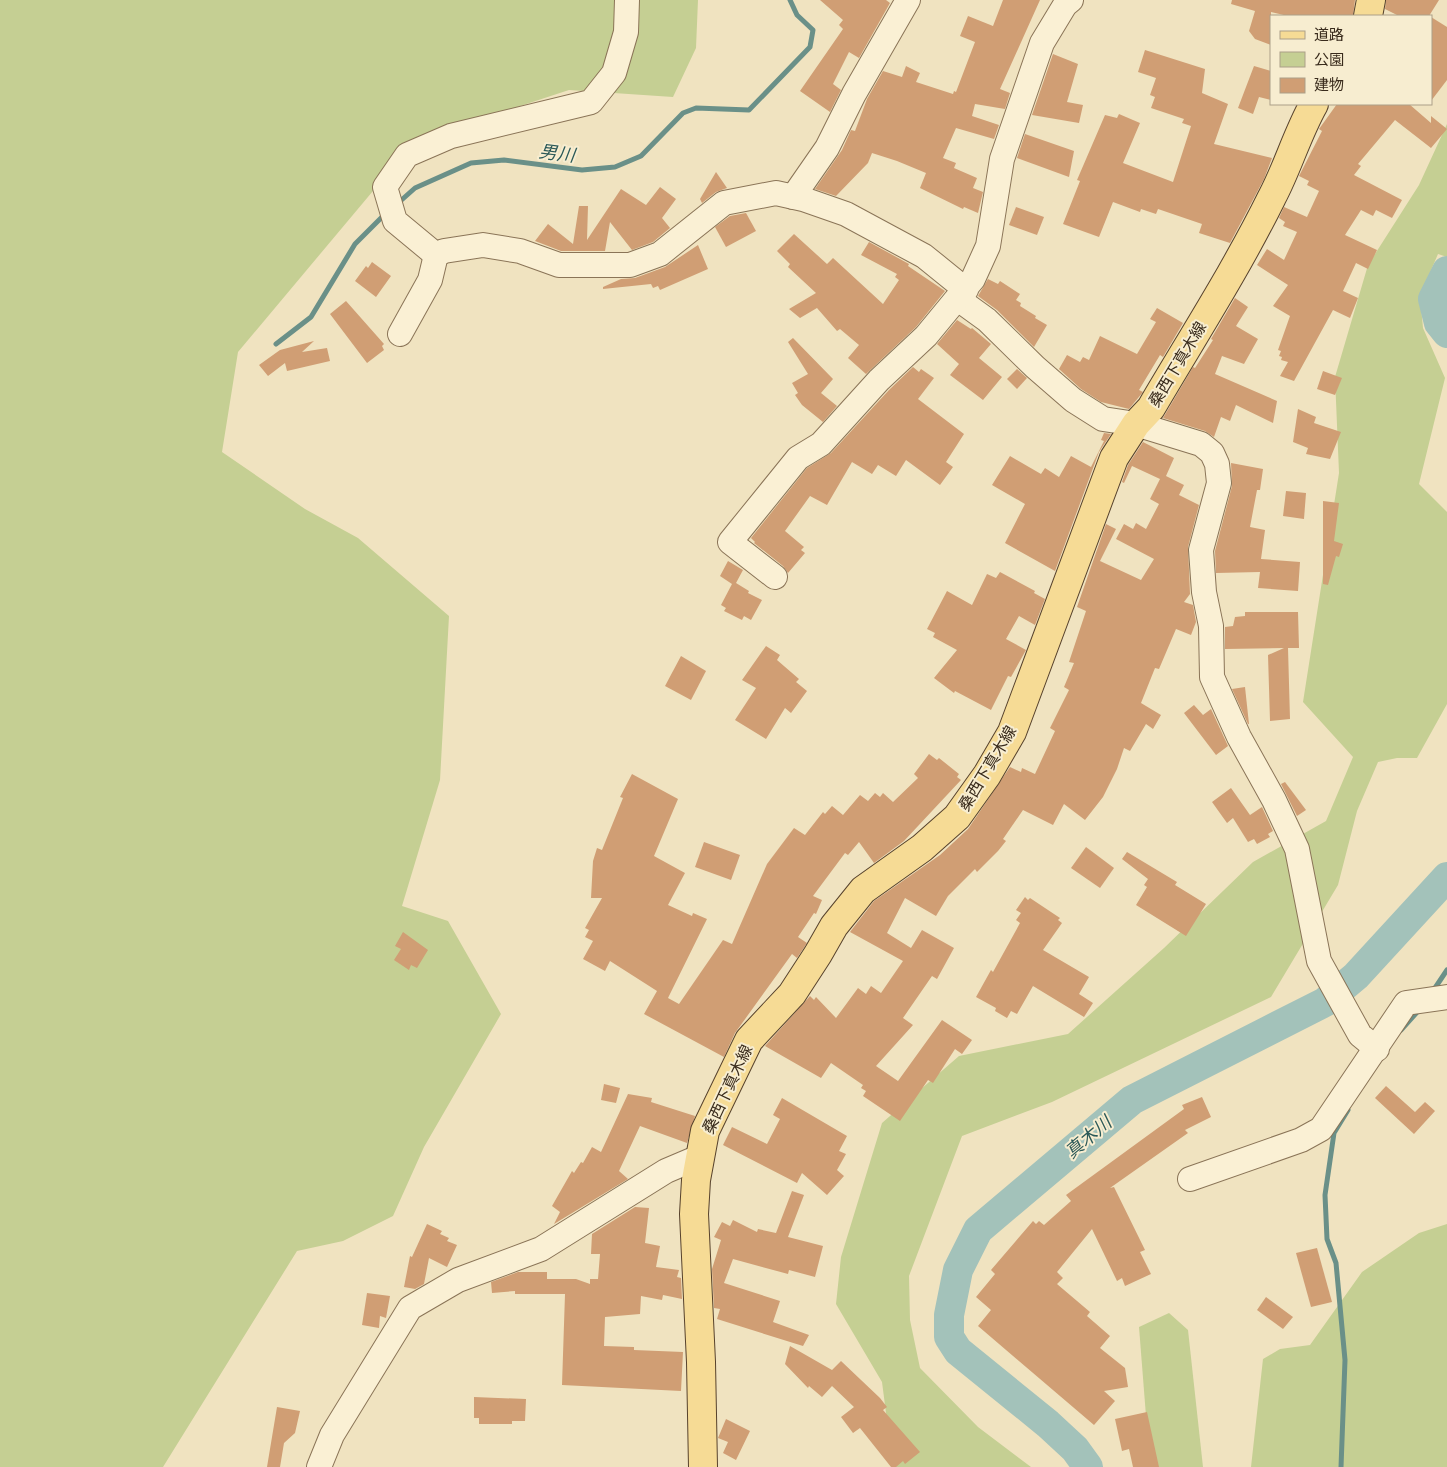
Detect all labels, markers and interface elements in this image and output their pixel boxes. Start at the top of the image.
legend [1270,15,1432,105]
text: 道路 [1314,25,1344,44]
text: 公園 [1314,50,1344,69]
text: 建物 [1314,75,1344,94]
water label: 男川 [538,139,578,167]
street label: 桑西下真木線 [1144,318,1210,410]
street label: 桑西下真木線 [954,722,1020,814]
street label: 桑西下真木線 [698,1041,756,1137]
water label: 真木川 [1060,1110,1118,1163]

